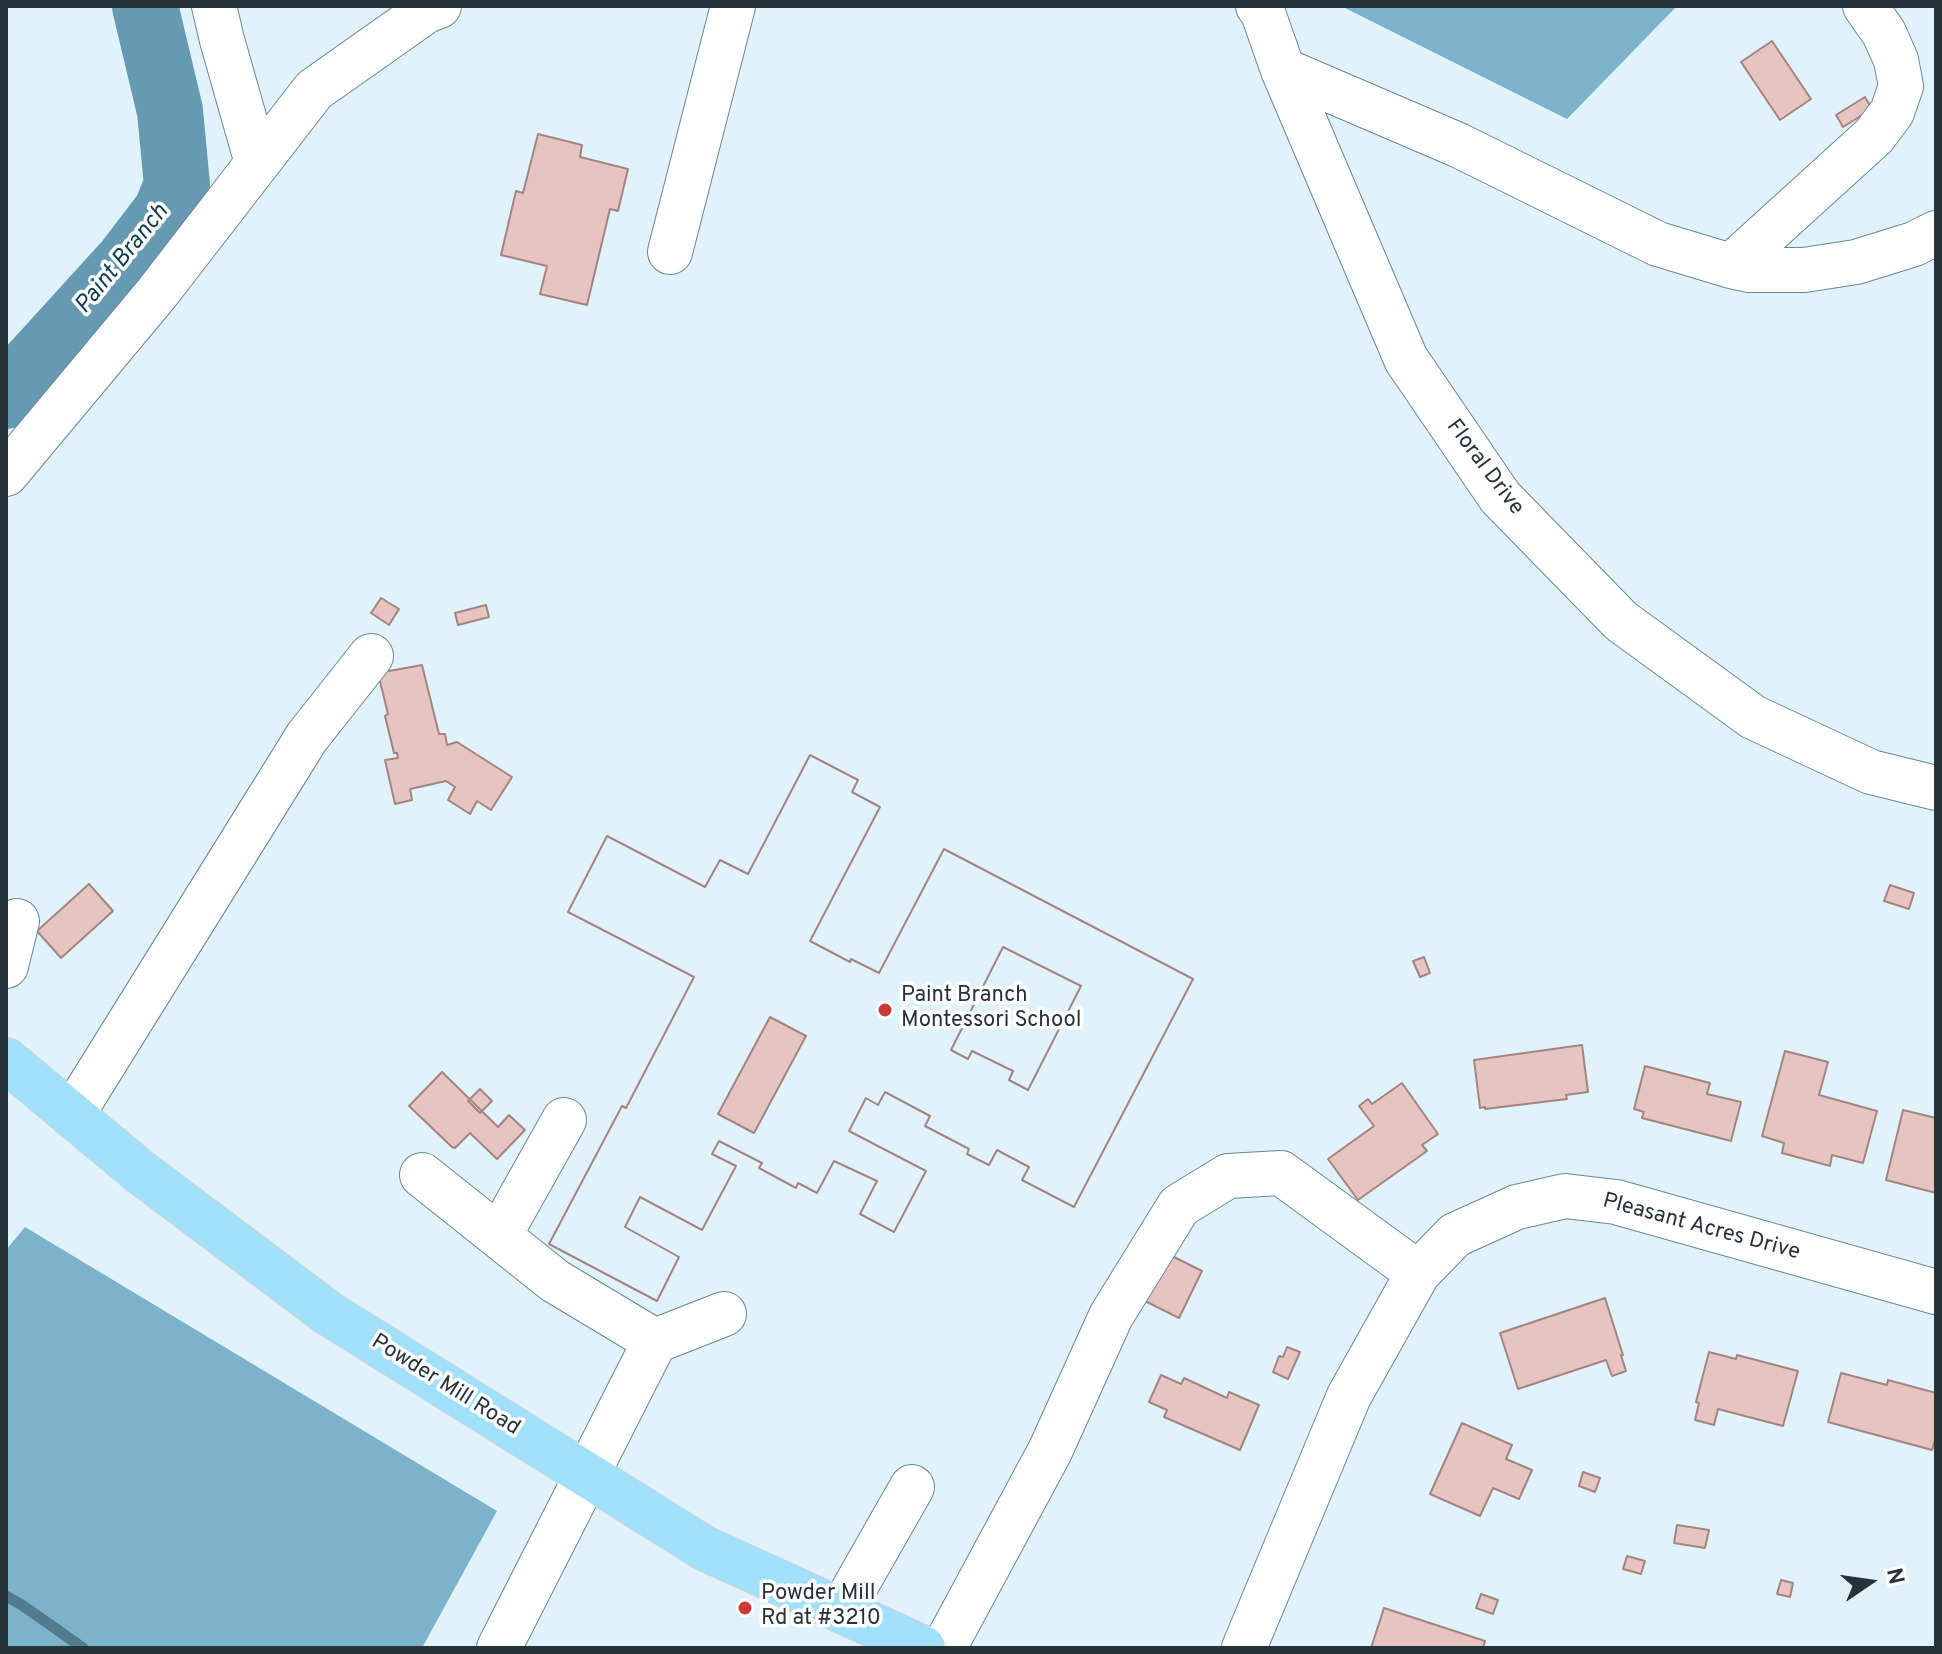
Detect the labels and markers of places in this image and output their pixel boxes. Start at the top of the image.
place label: Paint Branch Montessori School [901,984,1082,1036]
marker: Paint Branch Montessori School [876,1001,894,1019]
place label: Powder Mill Rd at #3210 [761,1582,881,1634]
marker: Powder Mill Rd at #3210 [736,1599,754,1617]

